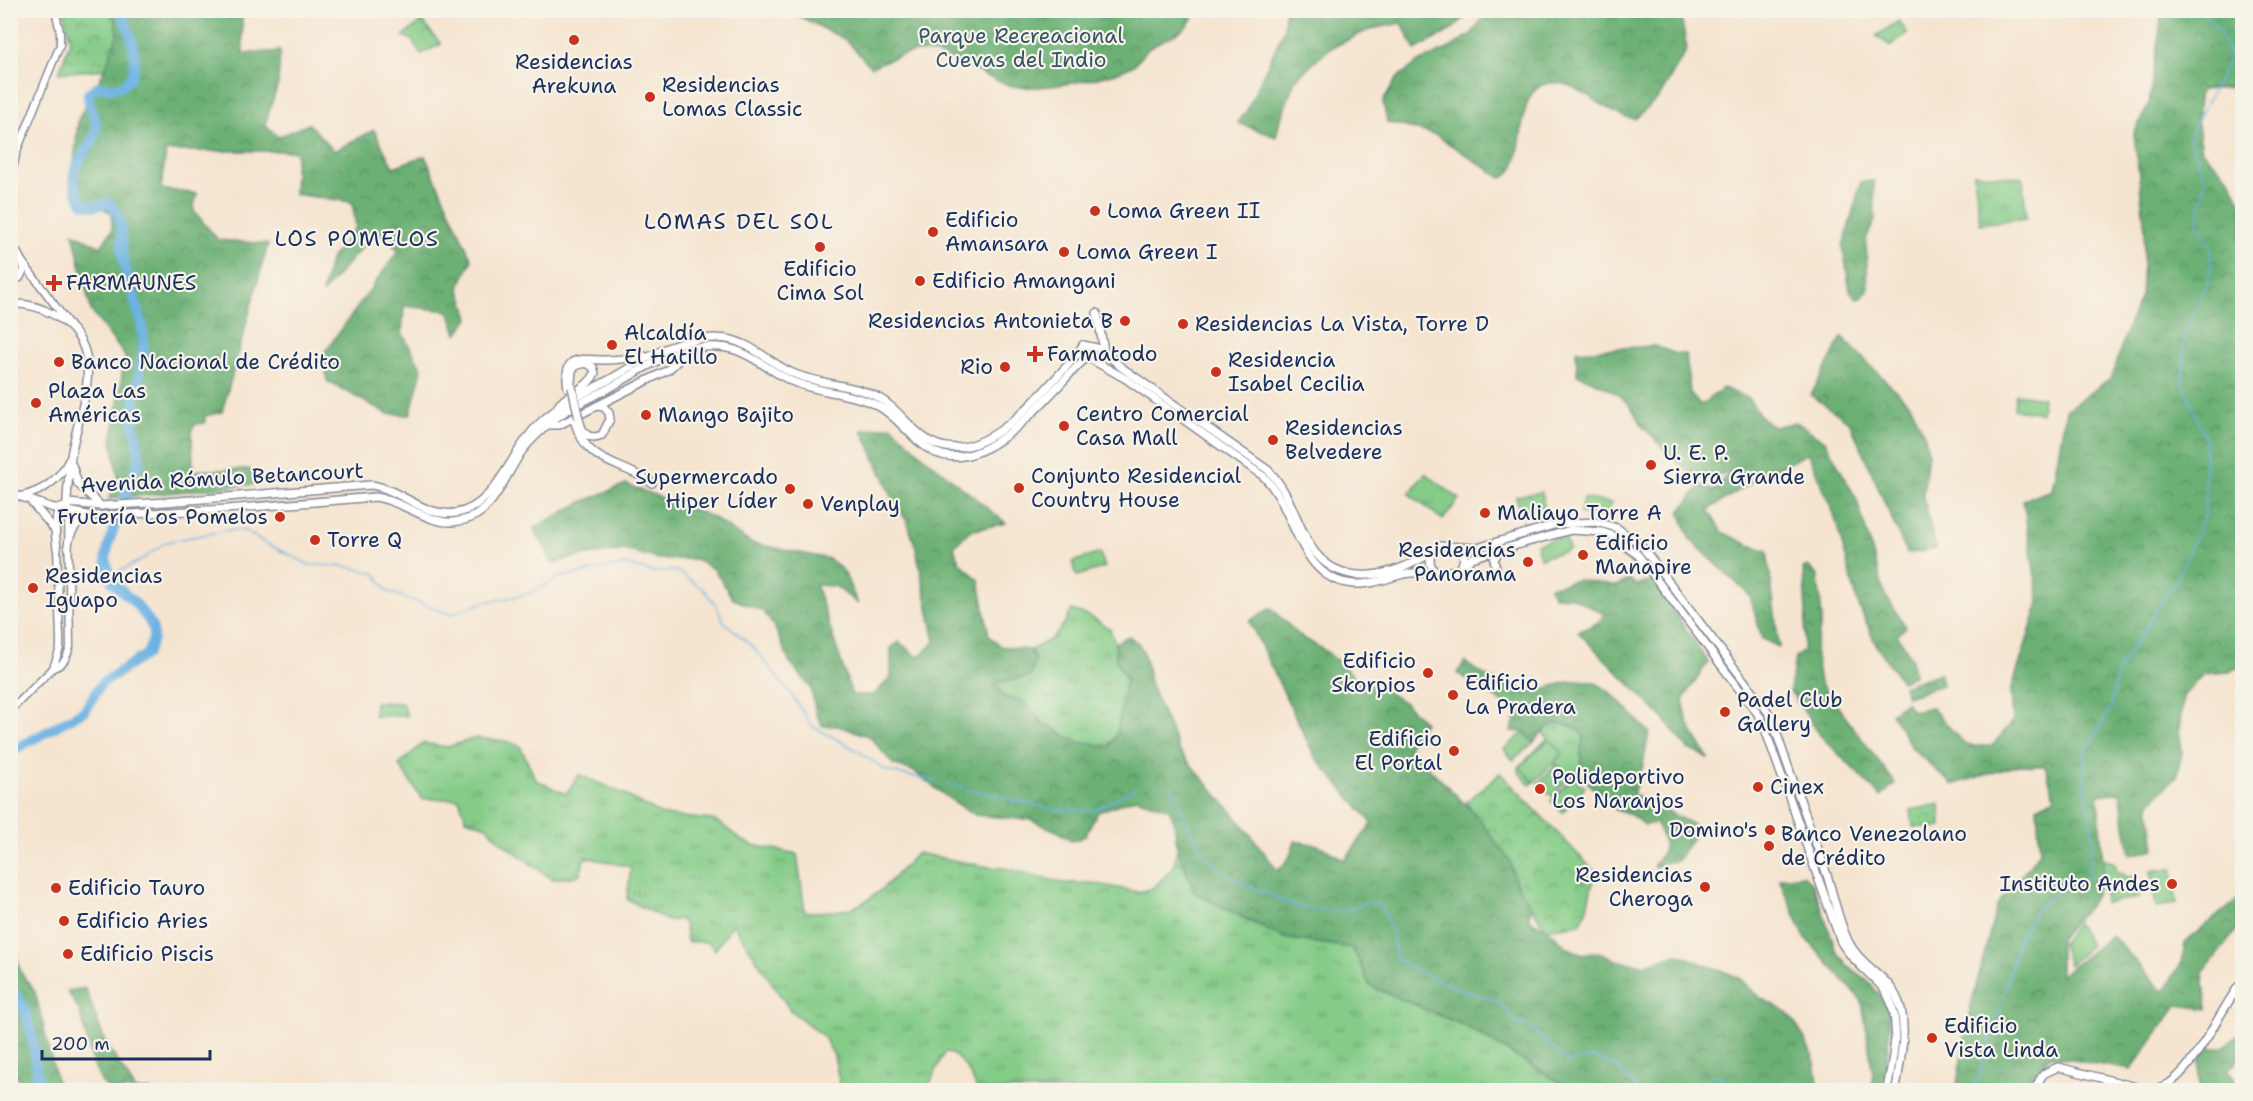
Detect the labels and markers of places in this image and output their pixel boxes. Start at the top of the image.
marker: Residencias Arekuna [567,33,581,47]
place label: Residencias Arekuna [515,48,633,100]
place label: Residencias Lomas Classic [662,71,802,123]
marker: Residencias Lomas Classic [643,90,657,104]
place label: Loma Green II [1107,197,1260,225]
marker: Loma Green II [1088,204,1102,218]
place label: Edificio Amansara [945,206,1048,258]
marker: Edificio Amansara [926,225,940,239]
place label: Loma Green I [1076,238,1218,266]
marker: Edificio Cima Sol [813,240,827,254]
marker: Loma Green I [1057,245,1071,259]
place label: Edificio Cima Sol [776,255,864,307]
place label: Edificio Amangani [932,267,1116,295]
place label: FARMAUNES [66,269,196,297]
marker: Edificio Amangani [913,274,927,288]
marker: FARMAUNES [47,276,61,290]
place label: Residencias Antonieta B [868,307,1113,335]
place label: Residencias La Vista, Torre D [1195,310,1489,338]
marker: Residencias Antonieta B [1118,314,1132,328]
marker: Residencias La Vista, Torre D [1176,317,1190,331]
place label: Alcaldía El Hatillo [624,319,718,371]
marker: Alcaldía El Hatillo [605,338,619,352]
place label: Farmatodo [1047,340,1158,368]
place label: Residencia Isabel Cecilia [1228,346,1365,398]
marker: Farmatodo [1028,347,1042,361]
place label: Banco Nacional de Crédito [71,348,340,376]
place label: Rio [960,353,993,381]
marker: Banco Nacional de Crédito [52,355,66,369]
marker: Rio [998,360,1012,374]
marker: Residencia Isabel Cecilia [1209,365,1223,379]
place label: Plaza Las Américas [48,377,146,429]
marker: Plaza Las Américas [29,396,43,410]
place label: Centro Comercial Casa Mall [1076,400,1249,452]
place label: Mango Bajito [658,401,794,429]
marker: Mango Bajito [639,408,653,422]
place label: Residencias Belvedere [1285,414,1403,466]
marker: Centro Comercial Casa Mall [1057,419,1071,433]
marker: Residencias Belvedere [1266,433,1280,447]
place label: U. E. P. Sierra Grande [1663,439,1805,491]
marker: U. E. P. Sierra Grande [1644,458,1658,472]
place label: Conjunto Residencial Country House [1031,462,1242,514]
place label: Supermercado Hiper Líder [635,463,778,515]
marker: Conjunto Residencial Country House [1012,481,1026,495]
marker: Supermercado Hiper Líder [783,482,797,496]
place label: Venplay [820,490,900,518]
marker: Venplay [801,497,815,511]
place label: Maliayo Torre A [1497,499,1662,527]
place label: Frutería Los Pomelos [57,503,268,531]
marker: Maliayo Torre A [1478,506,1492,520]
marker: Frutería Los Pomelos [273,510,287,524]
place label: Torre Q [327,526,402,554]
place label: Edificio Manapire [1595,529,1692,581]
marker: Torre Q [308,533,322,547]
place label: Residencias Panorama [1398,536,1516,588]
marker: Edificio Manapire [1576,548,1590,562]
marker: Residencias Panorama [1521,555,1535,569]
place label: Residencias Iguapo [45,562,163,614]
marker: Residencias Iguapo [26,581,40,595]
place label: Edificio Skorpios [1331,647,1416,699]
marker: Edificio Skorpios [1421,666,1435,680]
place label: Edificio La Pradera [1465,669,1576,721]
place label: Padel Club Gallery [1737,686,1843,738]
marker: Edificio La Pradera [1446,688,1460,702]
marker: Padel Club Gallery [1718,705,1732,719]
place label: Edificio El Portal [1354,725,1443,777]
marker: Edificio El Portal [1447,744,1461,758]
place label: Polideportivo Los Naranjos [1552,763,1685,815]
place label: Cinex [1770,773,1824,801]
marker: Cinex [1751,780,1765,794]
marker: Polideportivo Los Naranjos [1533,782,1547,796]
place label: Domino's [1669,816,1758,844]
place label: Banco Venezolano de Crédito [1781,820,1967,872]
marker: Domino's [1763,823,1777,837]
marker: Banco Venezolano de Crédito [1762,839,1776,853]
place label: Residencias Cheroga [1575,861,1693,913]
place label: Instituto Andes [2000,870,2160,898]
place label: Edificio Tauro [68,874,205,902]
marker: Instituto Andes [2165,877,2179,891]
marker: Residencias Cheroga [1698,880,1712,894]
marker: Edificio Tauro [49,881,63,895]
place label: Edificio Aries [76,907,208,935]
marker: Edificio Aries [57,914,71,928]
place label: Edificio Piscis [80,940,214,968]
marker: Edificio Piscis [61,947,75,961]
place label: Edificio Vista Linda [1944,1012,2058,1064]
marker: Edificio Vista Linda [1925,1031,1939,1045]

